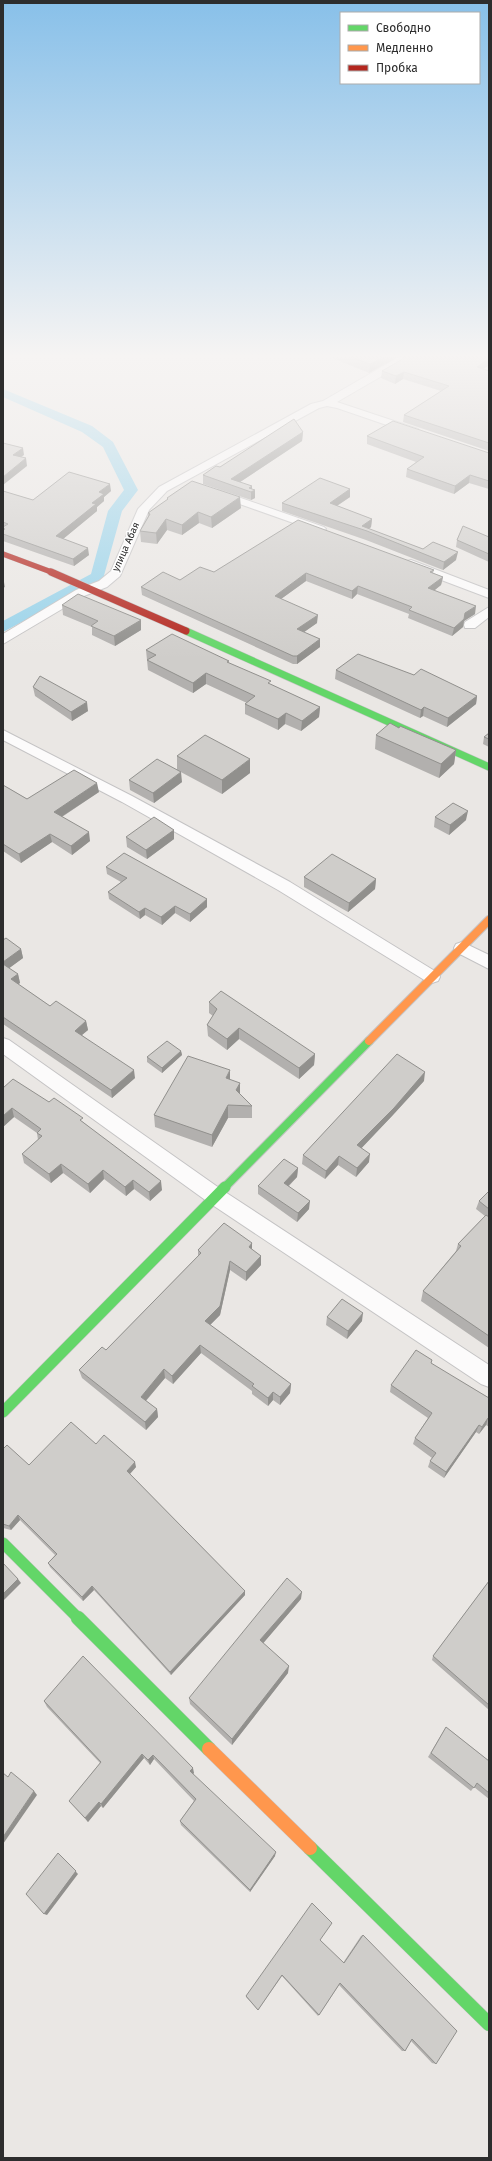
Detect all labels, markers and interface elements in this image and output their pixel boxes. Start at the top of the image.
legend [340,12,480,84]
text: Свободно [376,21,431,35]
text: Медленно [376,41,433,55]
text: Пробка [376,61,418,75]
street label: улица Абая [110,520,142,574]

